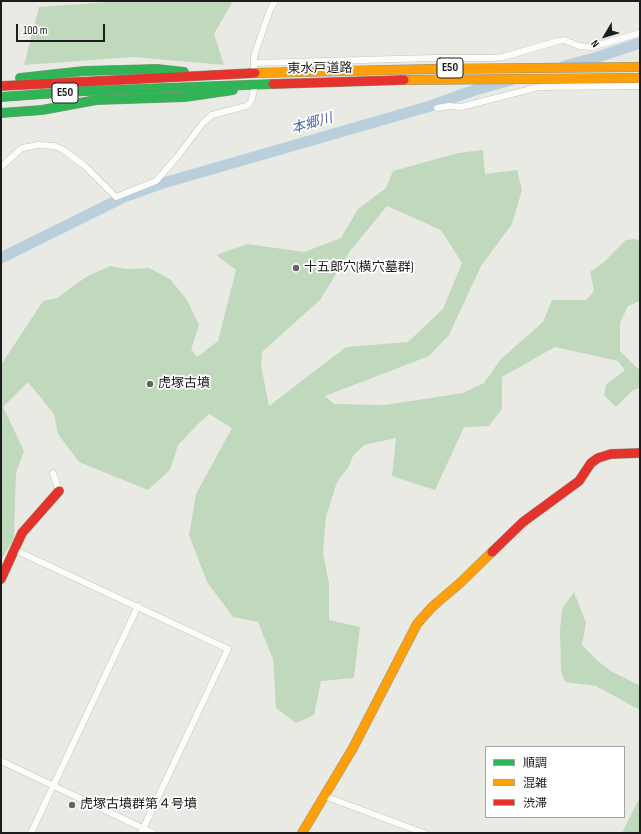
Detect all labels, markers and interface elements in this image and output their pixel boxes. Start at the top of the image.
scale bar [18,16,107,42]
north arrow [585,16,625,56]
text: 100 m [23,23,48,38]
text: N [588,37,602,50]
road number: E50 [437,58,463,78]
street label: 東水戸道路 [287,61,353,77]
road number: E50 [52,83,78,103]
water label: 本郷川 [289,110,335,138]
place label: 十五郎穴(横穴墓群) [304,260,414,276]
marker: 十五郎穴(横穴墓群) [291,263,301,273]
place label: 虎塚古墳 [158,376,210,392]
marker: 虎塚古墳 [145,379,155,389]
legend [485,746,625,818]
text: 順調 [523,756,547,771]
text: 混雑 [523,776,547,791]
text: 渋滞 [523,796,547,811]
place label: 虎塚古墳群第４号墳 [80,797,197,813]
marker: 虎塚古墳群第４号墳 [67,800,77,810]

